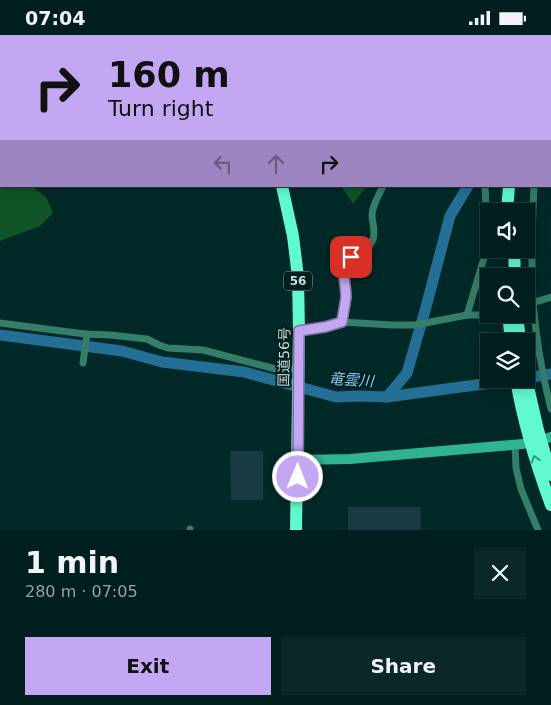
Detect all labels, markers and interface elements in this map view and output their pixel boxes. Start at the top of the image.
text: 07:04 [25,7,85,29]
icon: right [25,55,90,120]
text: 160 m [108,55,230,95]
text: Turn right [108,96,213,121]
icon: left [209,150,237,178]
icon: ahead [262,150,290,178]
icon: right [315,150,343,178]
map controls [480,203,535,388]
button: sound [480,203,535,258]
pin [330,236,372,278]
icon: arrive [337,243,365,271]
button: search [480,268,535,323]
road number: 56 [284,272,312,291]
street label: 国道56号 [275,327,293,387]
button: layers [480,333,535,388]
water label: 竜雲川 [328,369,376,391]
position arrow [271,450,323,502]
one-way arrow [531,455,541,463]
text: 1 min [25,545,119,580]
button: close [474,547,526,599]
text: 280 m · 07:05 [25,582,138,601]
button: Exit [25,637,271,695]
button: Share [281,637,526,695]

